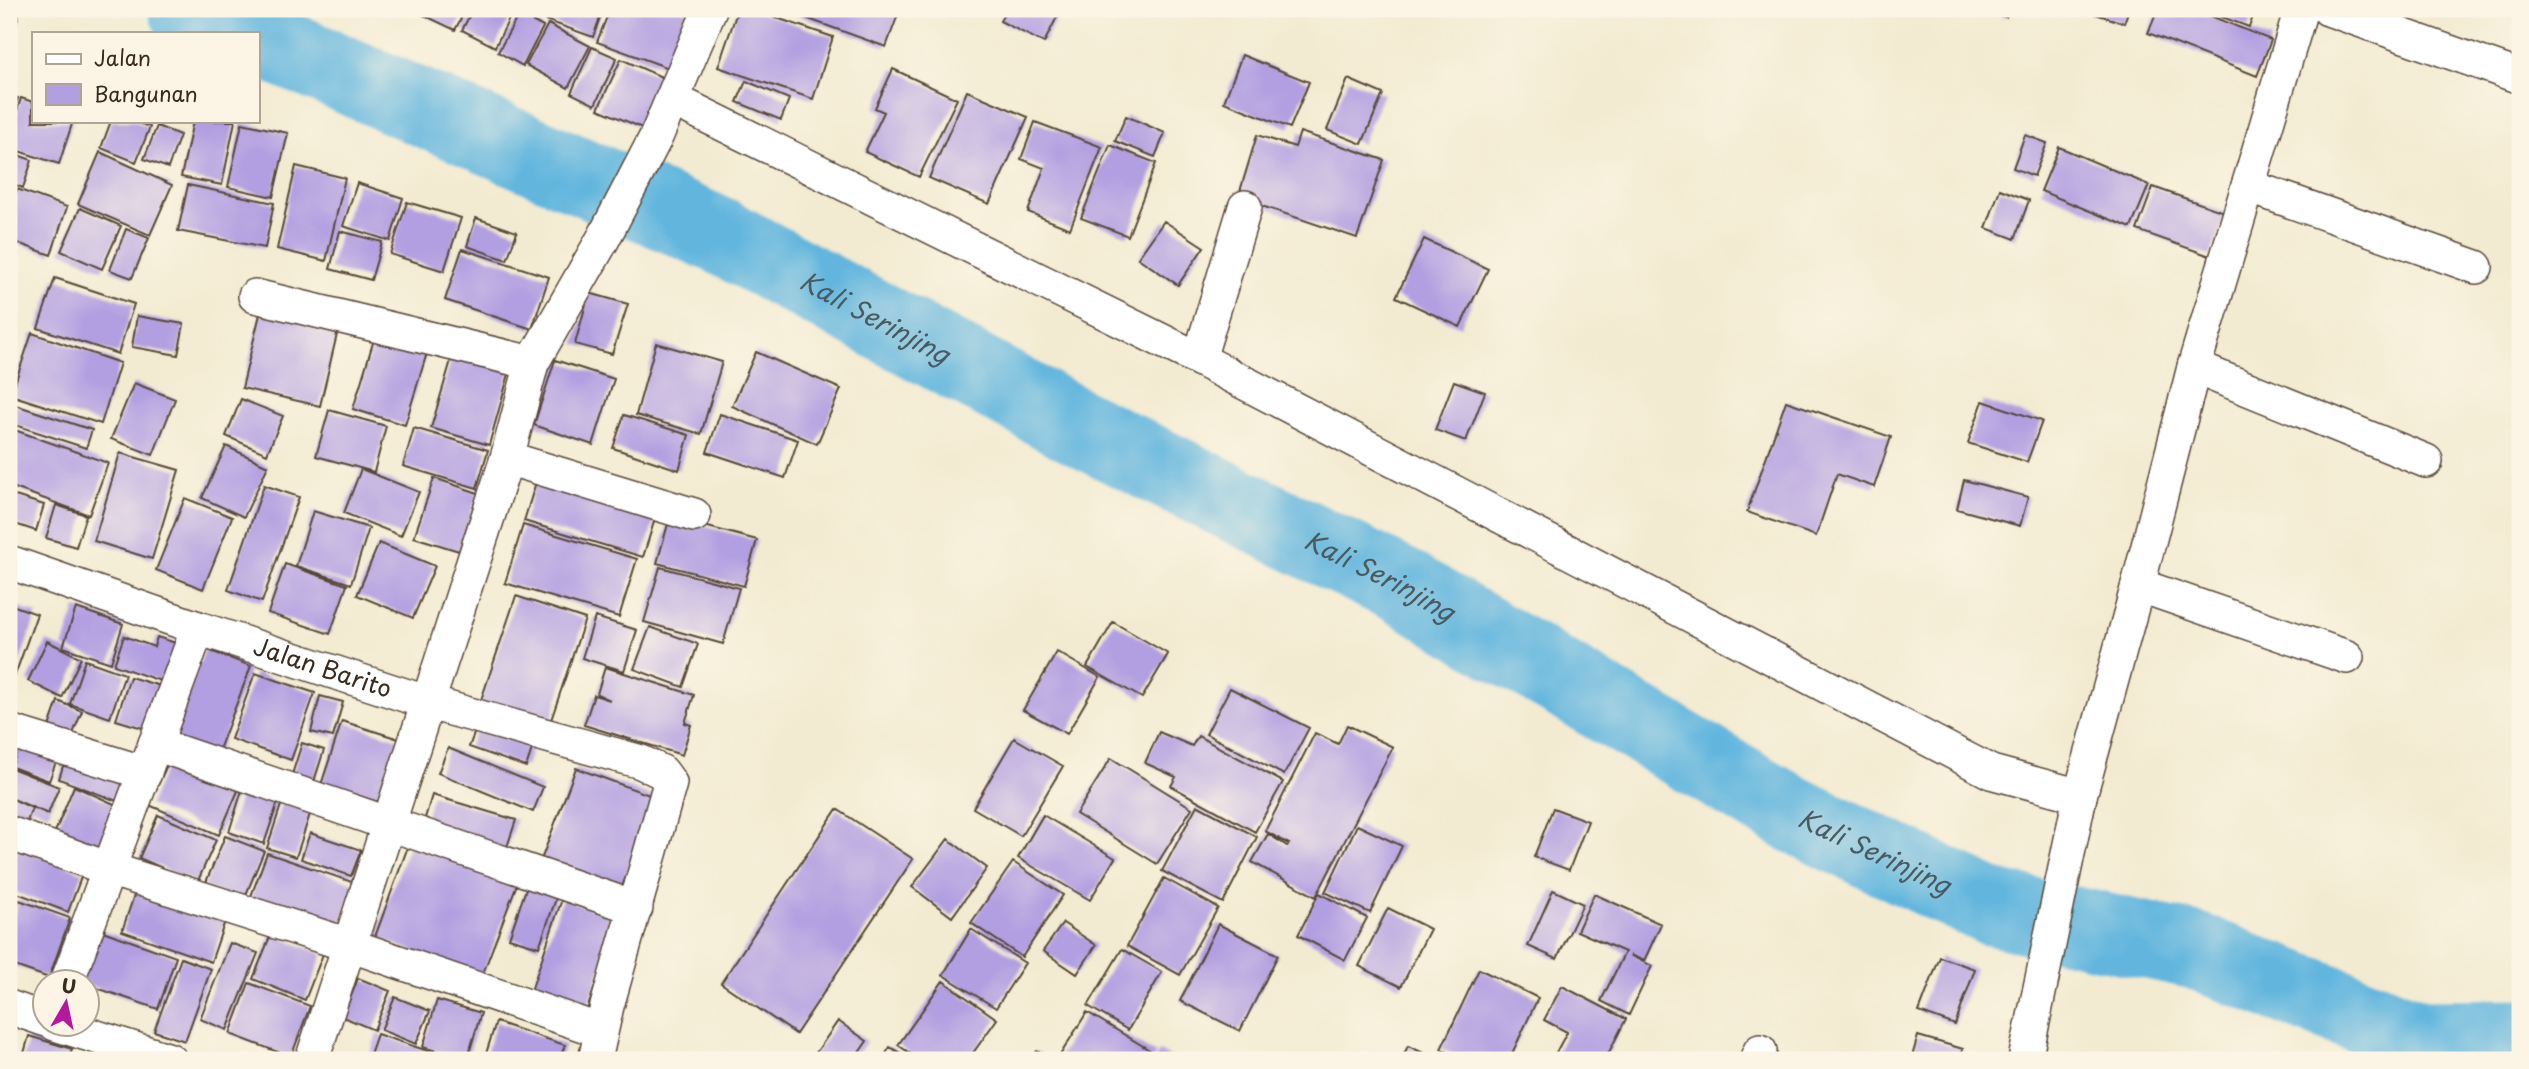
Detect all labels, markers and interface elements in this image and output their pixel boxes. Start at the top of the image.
legend [32,32,259,122]
text: Jalan [94,41,151,73]
text: Bangunan [94,77,198,109]
water label: Kali Serinjing [793,261,959,374]
water label: Kali Serinjing [1298,520,1464,632]
street label: Jalan Barito [249,627,397,706]
water label: Kali Serinjing [1792,798,1959,905]
north arrow [32,968,102,1038]
text: U [59,970,78,1000]

